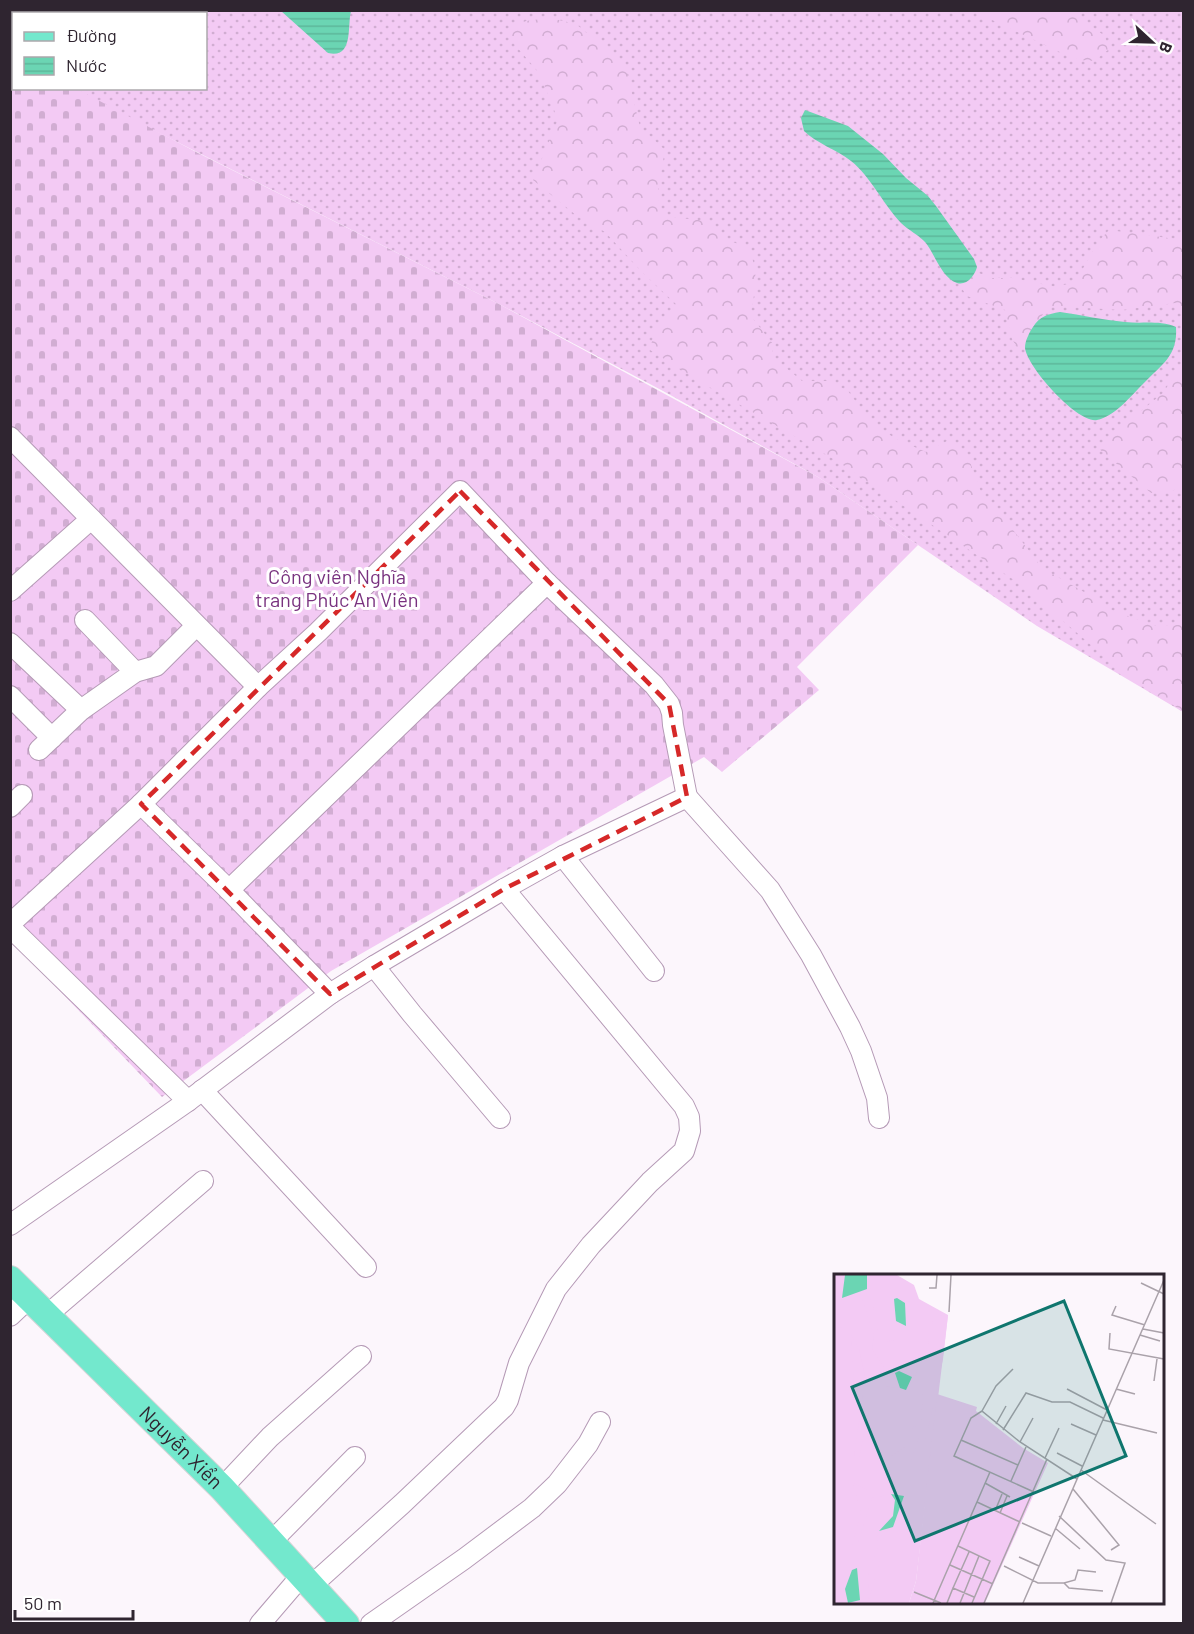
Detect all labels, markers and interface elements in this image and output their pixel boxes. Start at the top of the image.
legend [12,12,207,90]
north arrow [1122,12,1182,72]
text: Đường [66,24,117,46]
text: B [1156,40,1177,56]
text: Nước [66,54,107,76]
park label: Công viên Nghĩa trang Phúc An Viên [255,564,419,611]
inset map [834,1274,1164,1604]
street label: Nguyễn Xiển [135,1400,228,1493]
scale bar [15,1583,134,1621]
text: 50 m [24,1592,62,1614]

